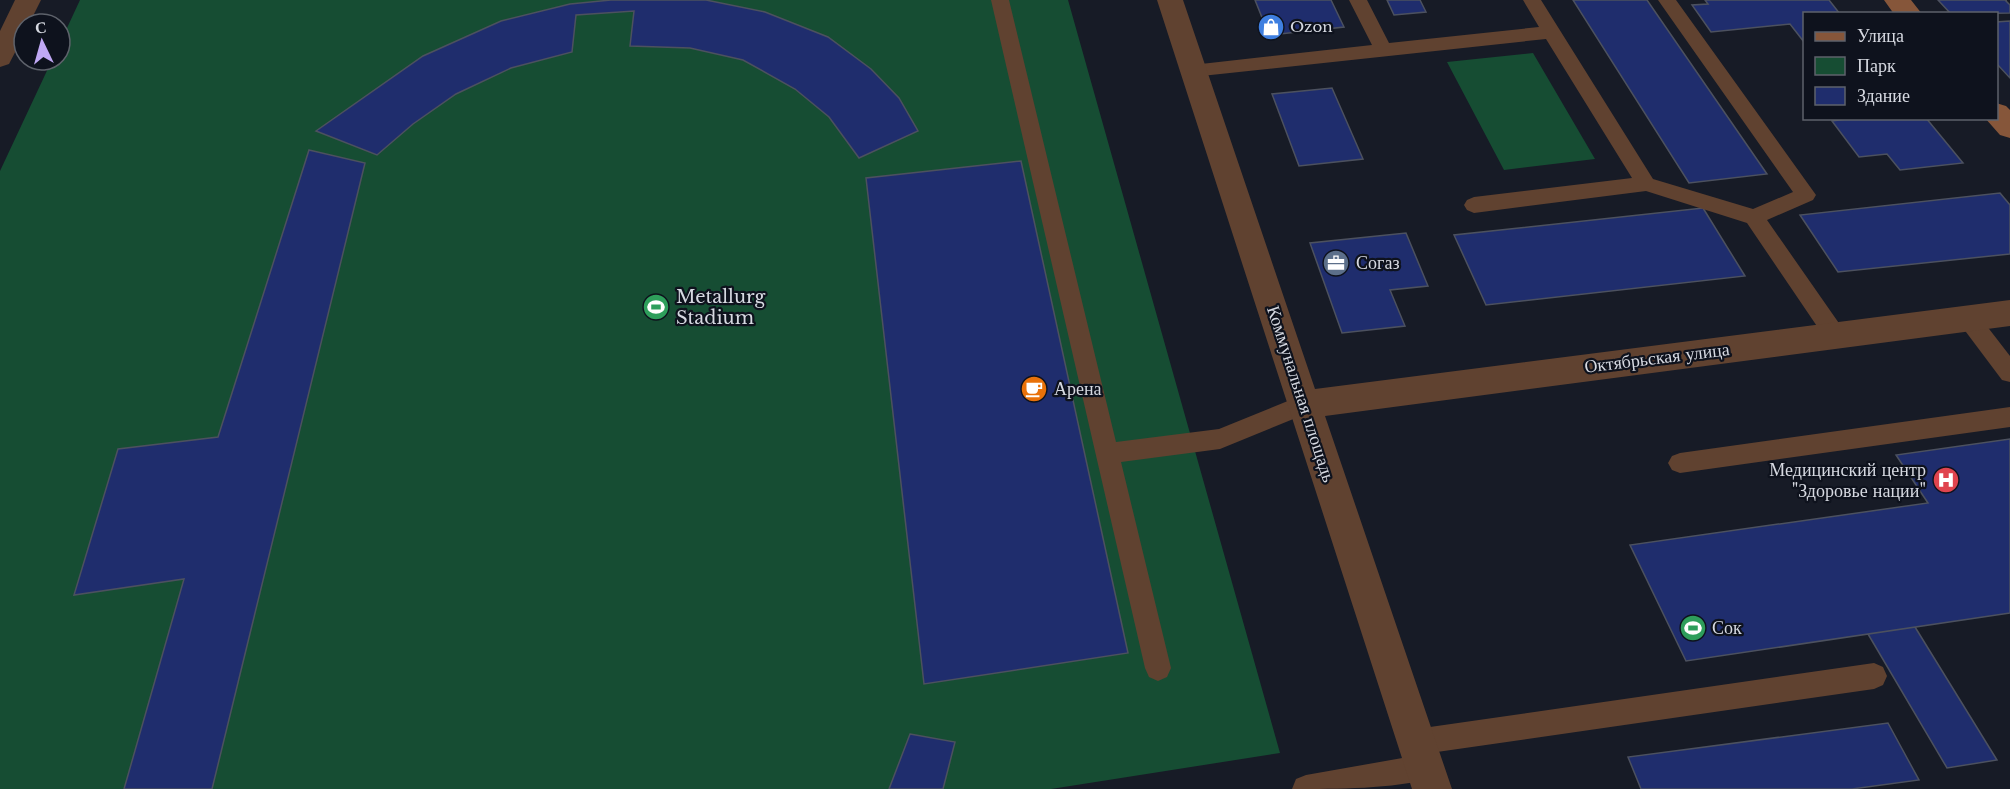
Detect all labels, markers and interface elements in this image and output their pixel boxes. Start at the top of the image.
north arrow [12,12,72,72]
shop icon: Ozon [1256,12,1286,42]
legend [1803,12,1998,120]
text: С [34,17,47,38]
place label: Ozon [1290,17,1333,36]
text: Улица [1857,25,1904,47]
text: Парк [1857,55,1896,77]
text: Здание [1857,85,1910,107]
office icon: Согаз [1321,248,1351,278]
place label: Согаз [1356,252,1400,274]
place label: Metallurg Stadium [676,286,766,329]
sports icon: Metallurg Stadium [641,292,671,322]
street label: Коммунальная площадь [1262,303,1340,485]
street label: Октябрьская улица [1583,338,1731,378]
cafe icon: Арена [1019,374,1049,404]
place label: Арена [1054,378,1102,400]
place label: Медицинский центр "Здоровье нации" [1769,459,1926,502]
hospital icon: Медицинский центр "Здоровье нации" [1931,465,1961,495]
sports icon: Сок [1678,613,1708,643]
place label: Сок [1712,617,1742,639]

